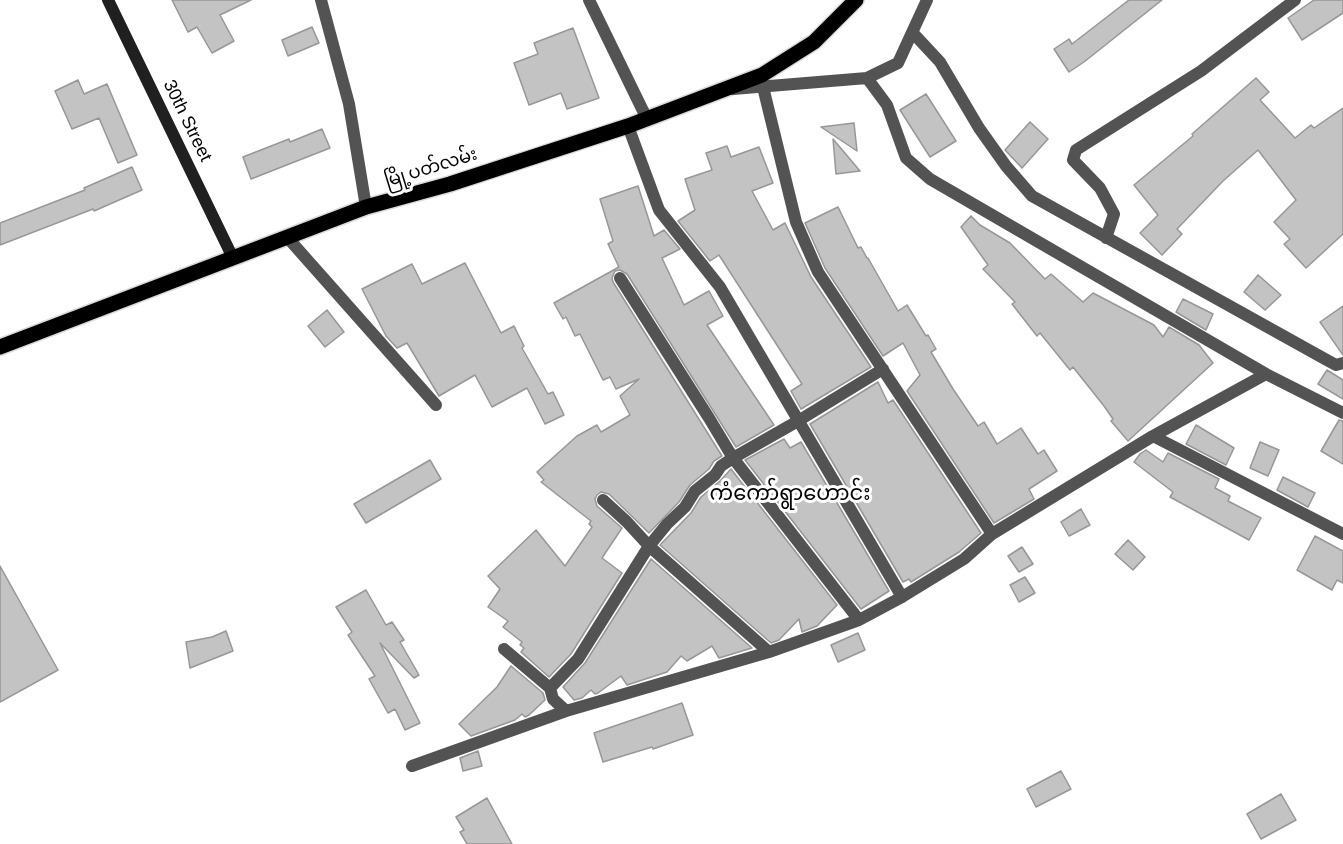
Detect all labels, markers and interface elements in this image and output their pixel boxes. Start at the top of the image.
street label: 30th Street [158,77,216,165]
street label: မြို့ပတ်လမ်း [382,144,480,192]
district label: ကံကော်ရွာဟောင်း [710,481,870,507]

